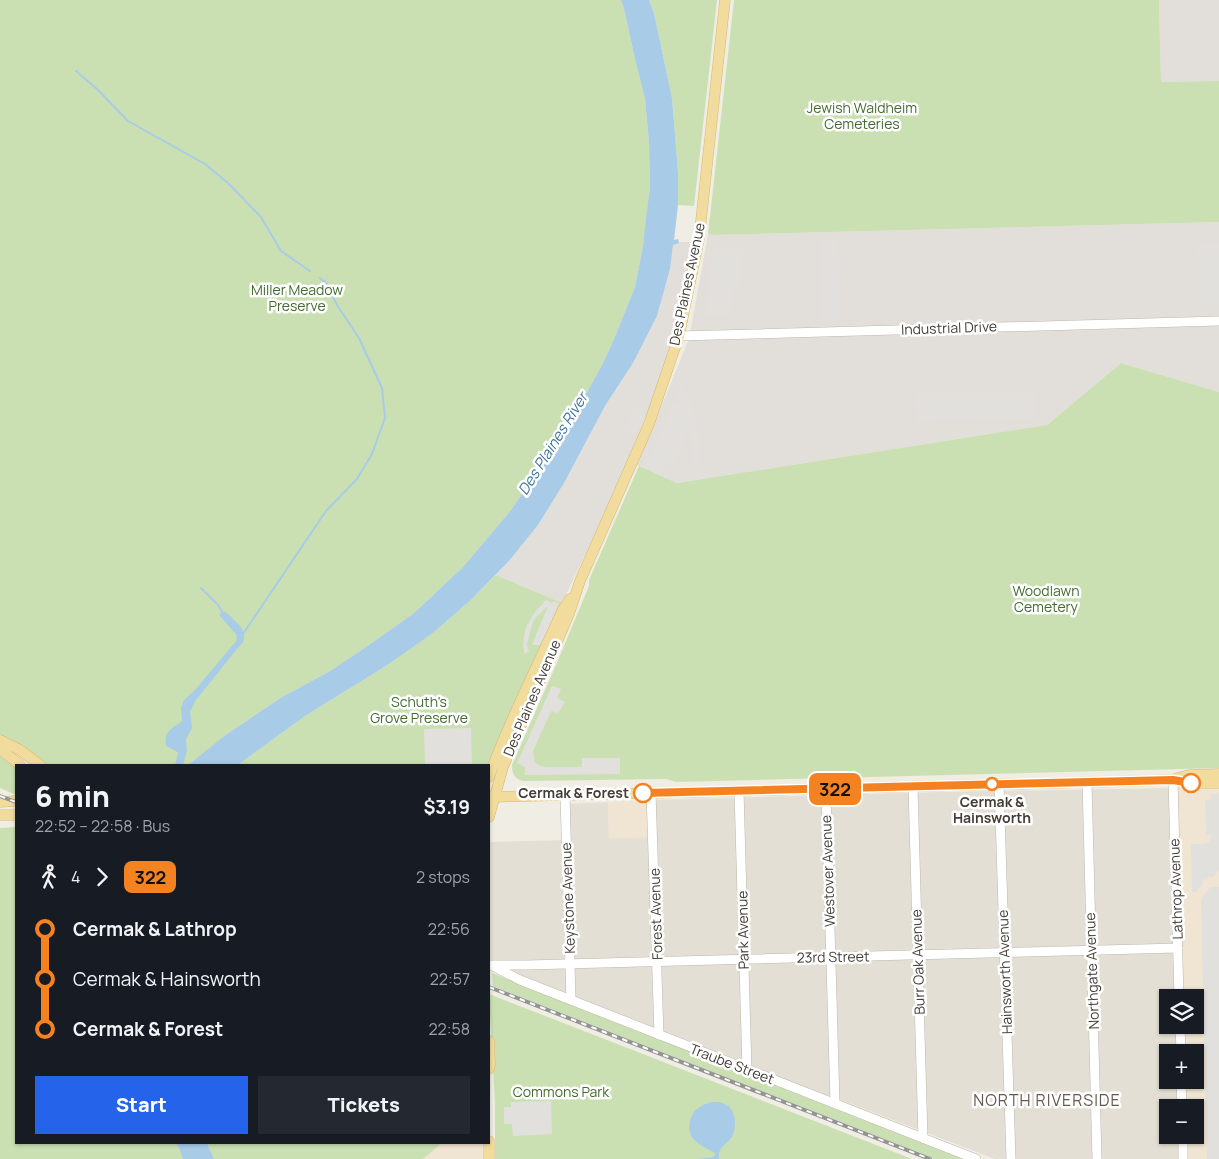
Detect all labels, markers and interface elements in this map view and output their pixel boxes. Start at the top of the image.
park label: Jewish Waldheim Cemeteries [807,98,917,133]
street label: Des Plaines Avenue [664,221,709,347]
park label: Miller Meadow Preserve [251,280,343,315]
street label: Industrial Drive [901,316,997,339]
water label: Des Plaines River [513,386,594,499]
park label: Woodlawn Cemetery [1013,581,1079,616]
street label: Des Plaines Avenue [498,637,565,759]
park label: Schuth's Grove Preserve [370,692,468,727]
line badge: 322 [806,773,864,805]
unlabelled marker [1181,773,1201,793]
text: 6 min [35,777,110,815]
text: 322 [819,777,851,801]
marker: Cermak & Hainsworth [985,777,999,791]
place label: Cermak & Forest [518,783,629,802]
marker: Cermak & Forest [633,783,653,803]
place label: Cermak & Hainsworth [953,792,1031,827]
text: $3.19 [423,794,470,820]
text: 22:52 – 22:58 · Bus [35,815,170,837]
street label: Westover Avenue [816,815,839,927]
street label: Lathrop Avenue [1164,838,1187,940]
street label: Keystone Avenue [556,842,579,954]
icon: walk [35,863,63,891]
icon: forward [88,863,116,891]
text: 322 [134,865,166,889]
text: 4 [71,866,80,888]
text: 2 stops [416,866,470,888]
street label: Forest Avenue [644,868,667,960]
street label: Park Avenue [732,891,753,969]
street label: Burr Oak Avenue [906,909,929,1015]
street label: Hainsworth Avenue [993,909,1016,1035]
street label: Northgate Avenue [1080,912,1103,1030]
text: Cermak & Lathrop [73,916,237,942]
text: 22:56 [428,918,470,940]
street label: 23rd Street [796,946,870,967]
text: Cermak & Hainsworth [73,966,261,992]
text: 22:57 [430,968,470,990]
map controls [1159,989,1204,1144]
button: layers [1159,989,1204,1034]
text: Cermak & Forest [73,1016,223,1042]
text: 22:58 [428,1018,470,1040]
street label: Traube Street [687,1039,777,1088]
button: + [1159,1044,1204,1089]
button: Start [35,1076,248,1134]
button: Tickets [258,1076,470,1134]
park label: Commons Park [513,1082,610,1101]
district label: NORTH RIVERSIDE [973,1089,1121,1111]
button: − [1159,1099,1204,1144]

